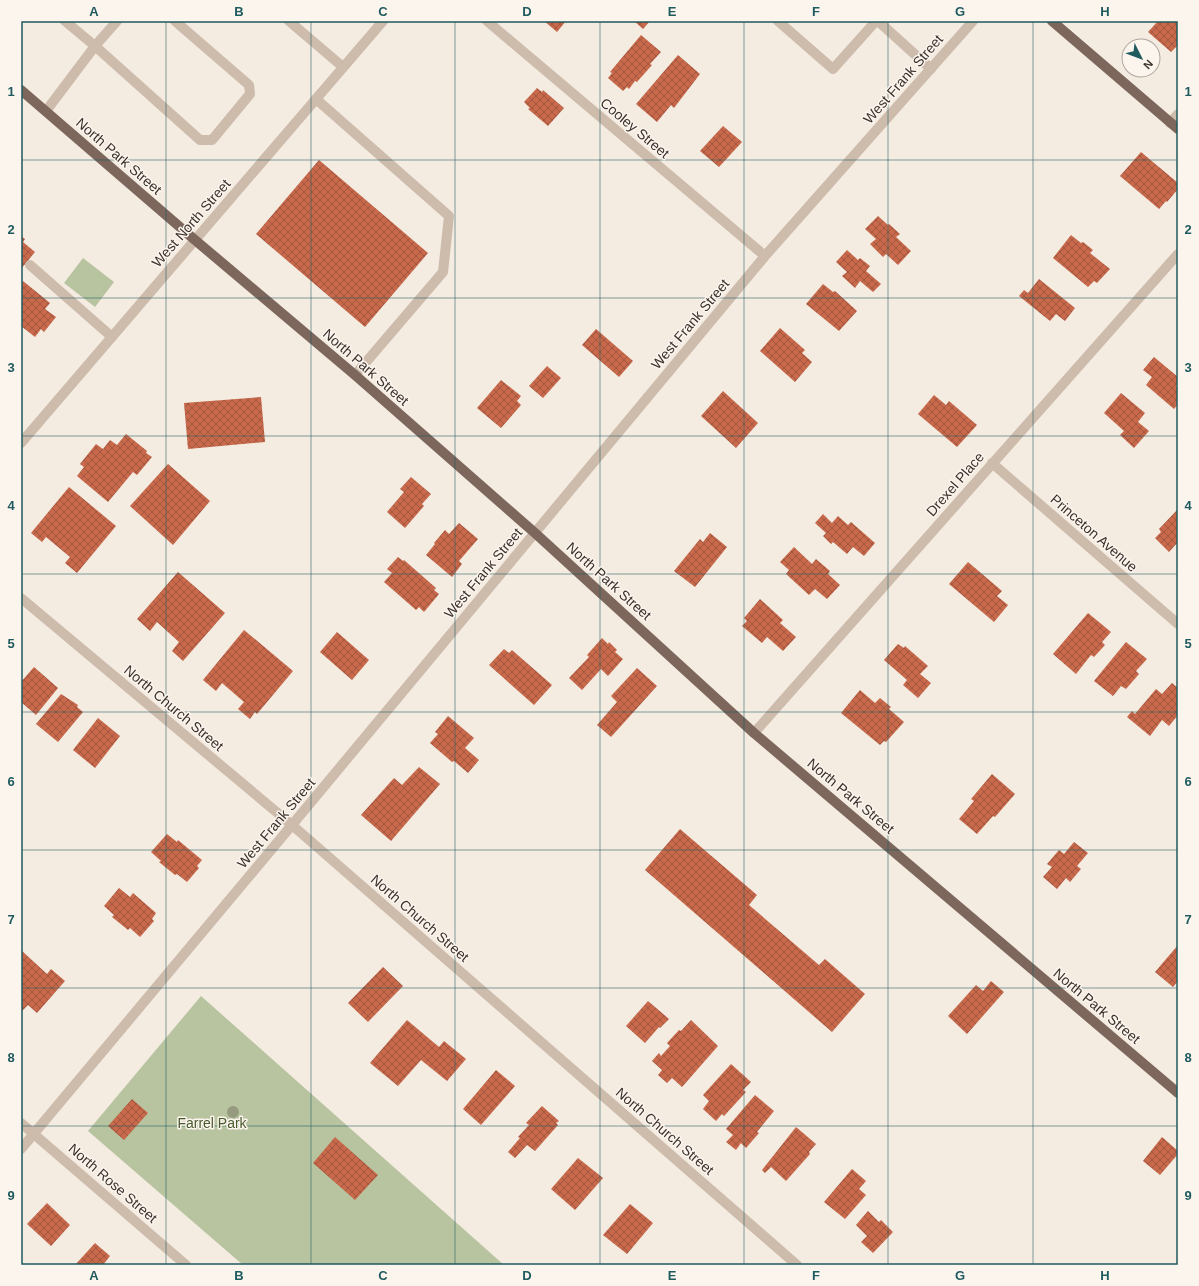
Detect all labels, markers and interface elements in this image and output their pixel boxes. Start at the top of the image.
text: A [89,4,99,19]
text: B [234,4,244,19]
text: C [378,4,388,19]
text: D [522,4,532,19]
text: E [668,4,677,19]
text: F [812,4,820,19]
text: G [955,4,965,19]
text: H [1100,4,1110,19]
street label: West Frank Street [860,31,946,127]
north arrow [1121,38,1161,78]
text: N [1141,58,1156,72]
text: 1 [7,84,15,99]
text: 1 [1184,84,1192,99]
street label: Cooley Street [597,95,673,161]
street label: North Park Street [73,114,165,198]
street label: West North Street [149,176,234,270]
text: 2 [7,222,15,237]
text: 2 [1184,222,1192,237]
street label: West Frank Street [648,276,732,372]
street label: North Park Street [320,325,412,409]
text: 3 [7,360,15,375]
text: 3 [1184,360,1192,375]
street label: Drexel Place [923,449,987,519]
street label: Princeton Avenue [1047,491,1141,575]
text: 4 [7,498,15,513]
text: 4 [1184,498,1192,513]
street label: West Frank Street [441,525,525,621]
street label: North Park Street [563,539,655,623]
text: 5 [7,636,15,651]
text: 5 [1184,636,1192,651]
street label: North Church Street [121,662,227,754]
street label: North Park Street [804,755,898,837]
text: 6 [7,774,15,789]
text: 6 [1184,774,1192,789]
street label: West Frank Street [234,775,318,871]
street label: North Church Street [368,871,472,965]
text: 7 [7,912,15,927]
text: 7 [1184,912,1192,927]
street label: North Park Street [1050,965,1144,1047]
text: 8 [7,1050,15,1065]
text: 8 [1184,1050,1192,1065]
street label: North Church Street [613,1084,717,1178]
park label: Farrel Park [177,1115,248,1131]
street label: North Rose Street [65,1140,161,1226]
text: 9 [7,1188,15,1203]
text: 9 [1184,1188,1192,1203]
text: A [89,1268,99,1283]
text: B [234,1268,244,1283]
text: C [378,1268,388,1283]
text: D [522,1268,532,1283]
text: E [668,1268,677,1283]
text: F [812,1268,820,1283]
text: G [955,1268,965,1283]
text: H [1100,1268,1110,1283]

